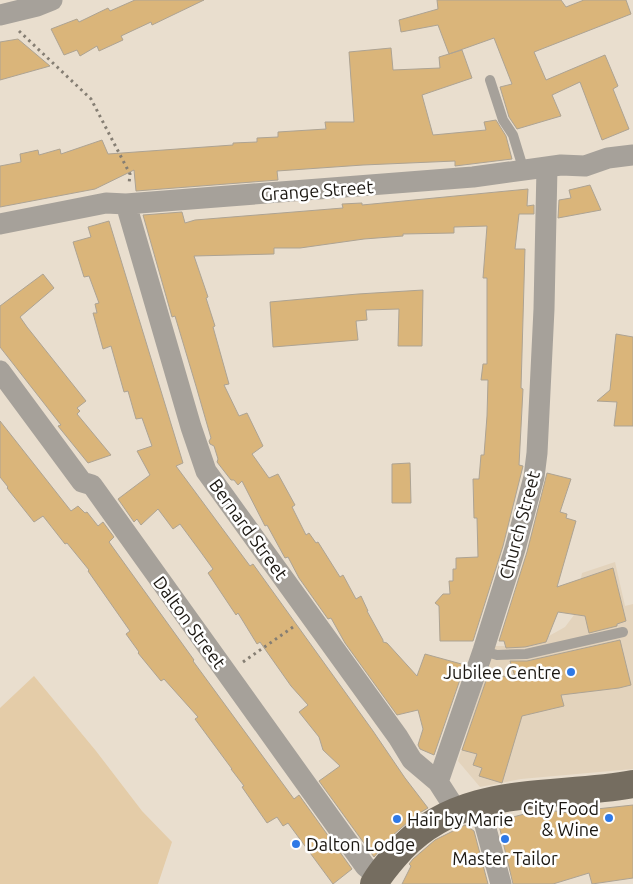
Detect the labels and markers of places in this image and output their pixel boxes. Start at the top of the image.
place label: Jubilee Centre [443,662,561,682]
marker: Jubilee Centre [565,666,577,678]
place label: City Food & Wine [523,798,599,839]
place label: Hair by Marie [407,809,513,829]
marker: City Food & Wine [603,812,615,824]
marker: Hair by Marie [391,813,403,825]
marker: Master Tailor [499,833,511,845]
place label: Dalton Lodge [306,834,415,854]
marker: Dalton Lodge [290,838,302,850]
place label: Master Tailor [452,848,558,868]

